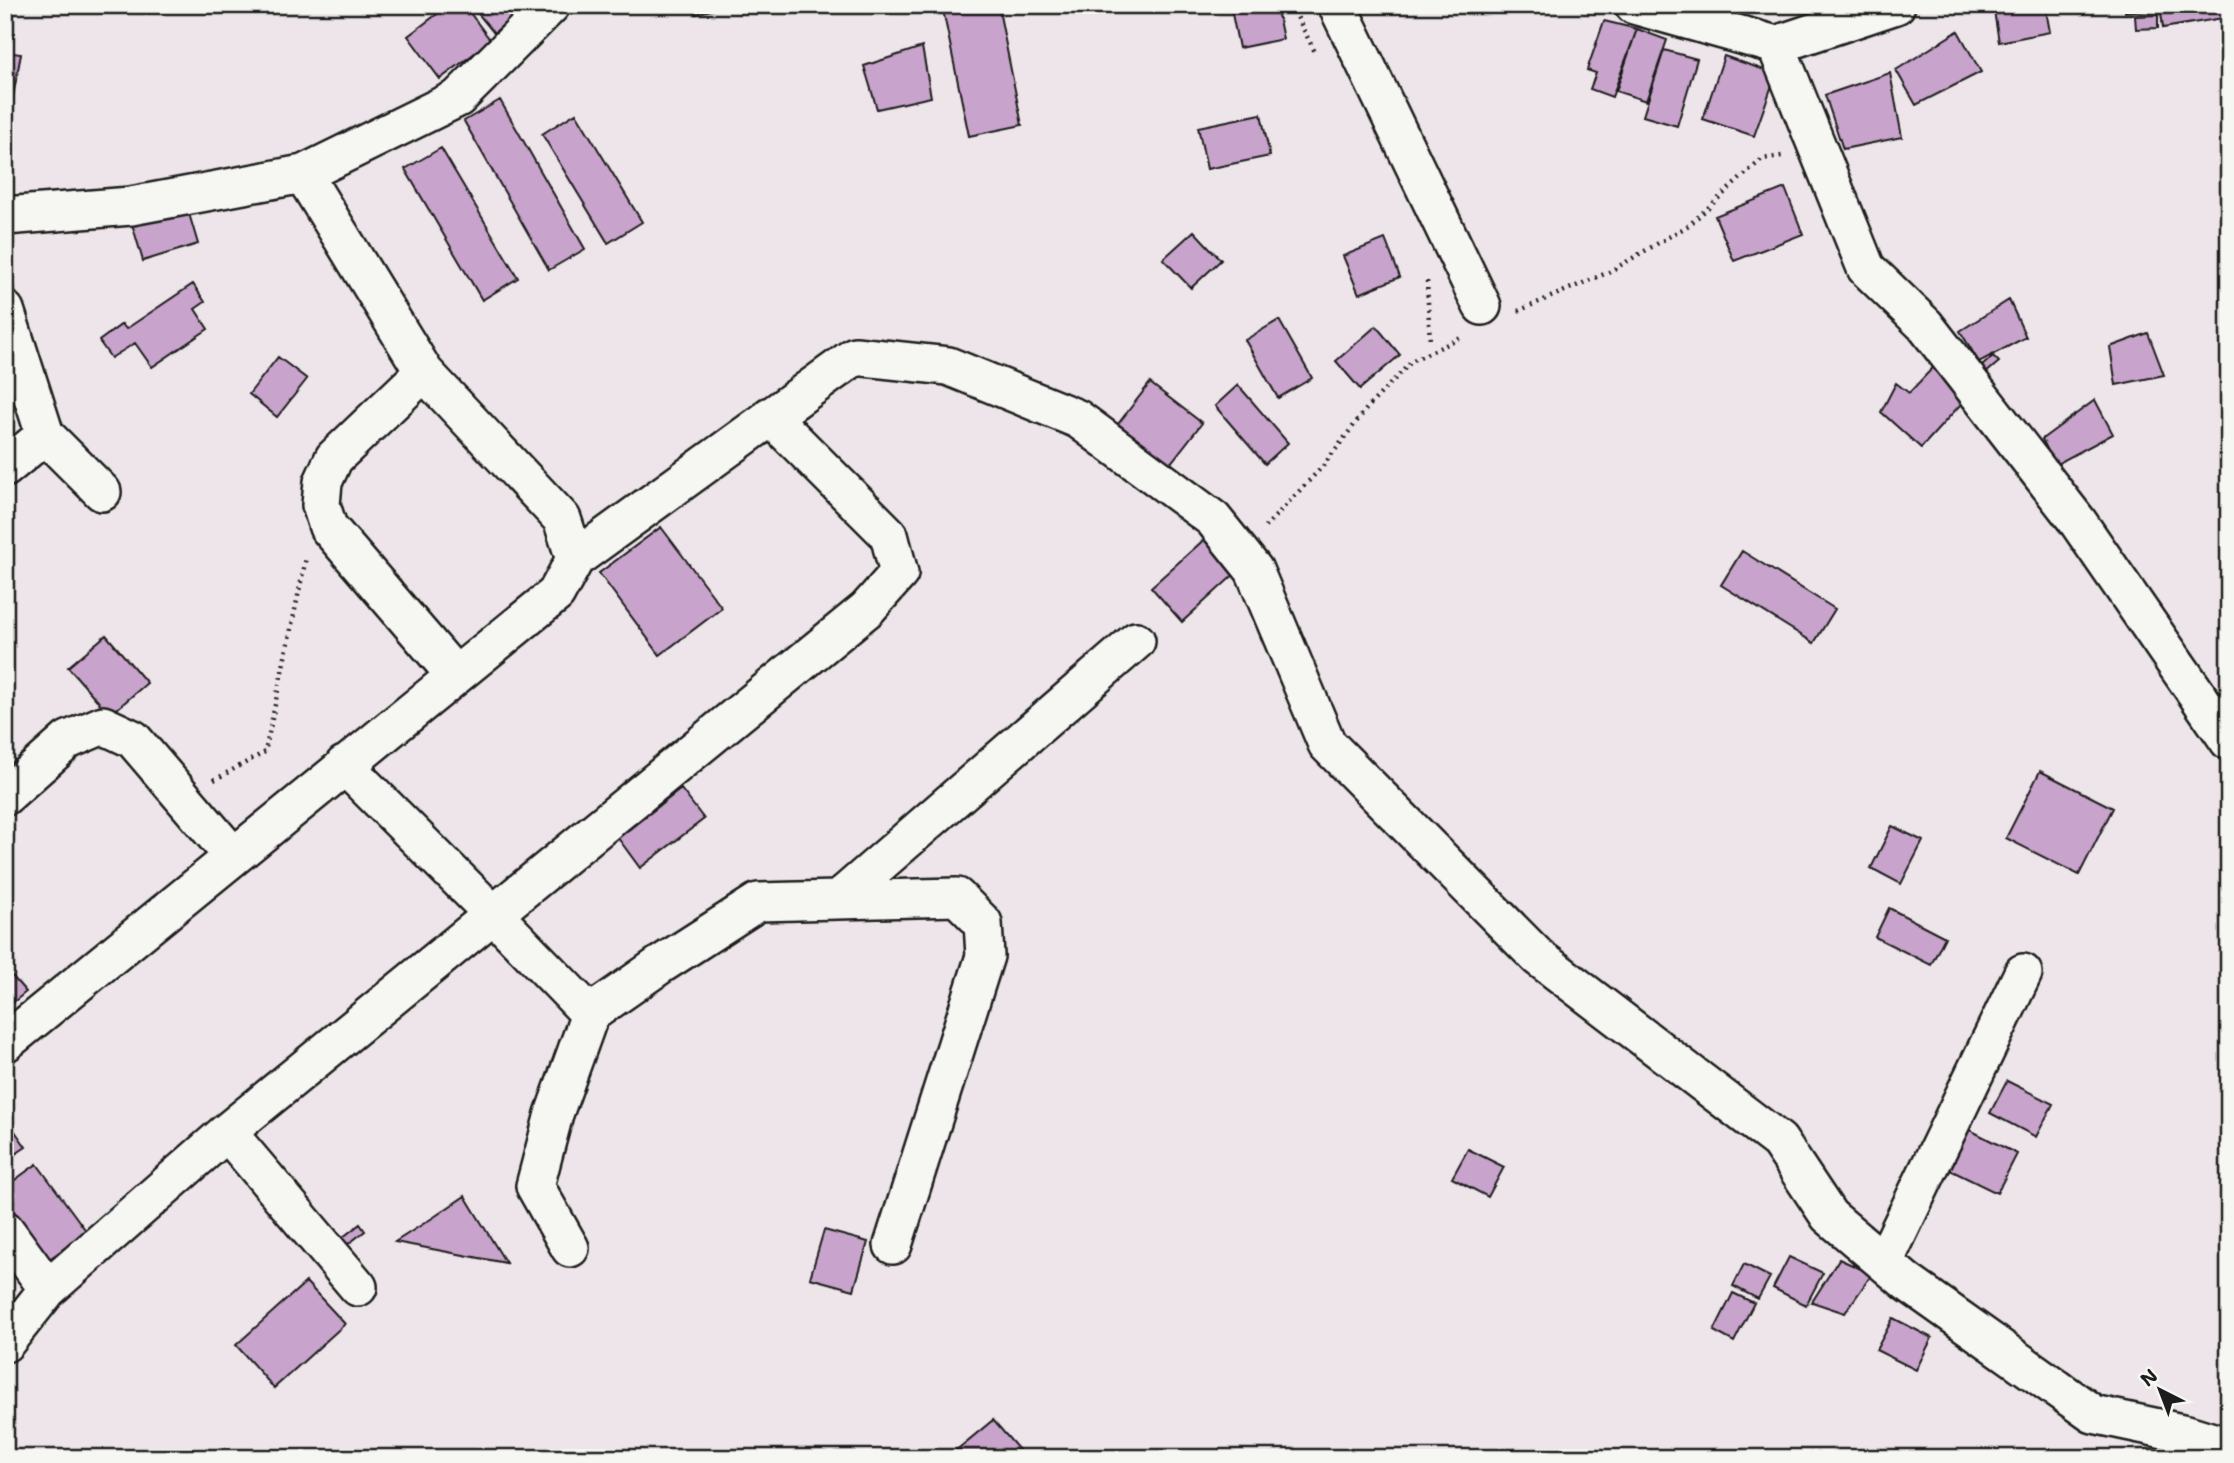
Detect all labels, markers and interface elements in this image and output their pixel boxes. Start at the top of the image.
north arrow [2126,1354,2196,1424]
text: N [2135,1363,2163,1392]

